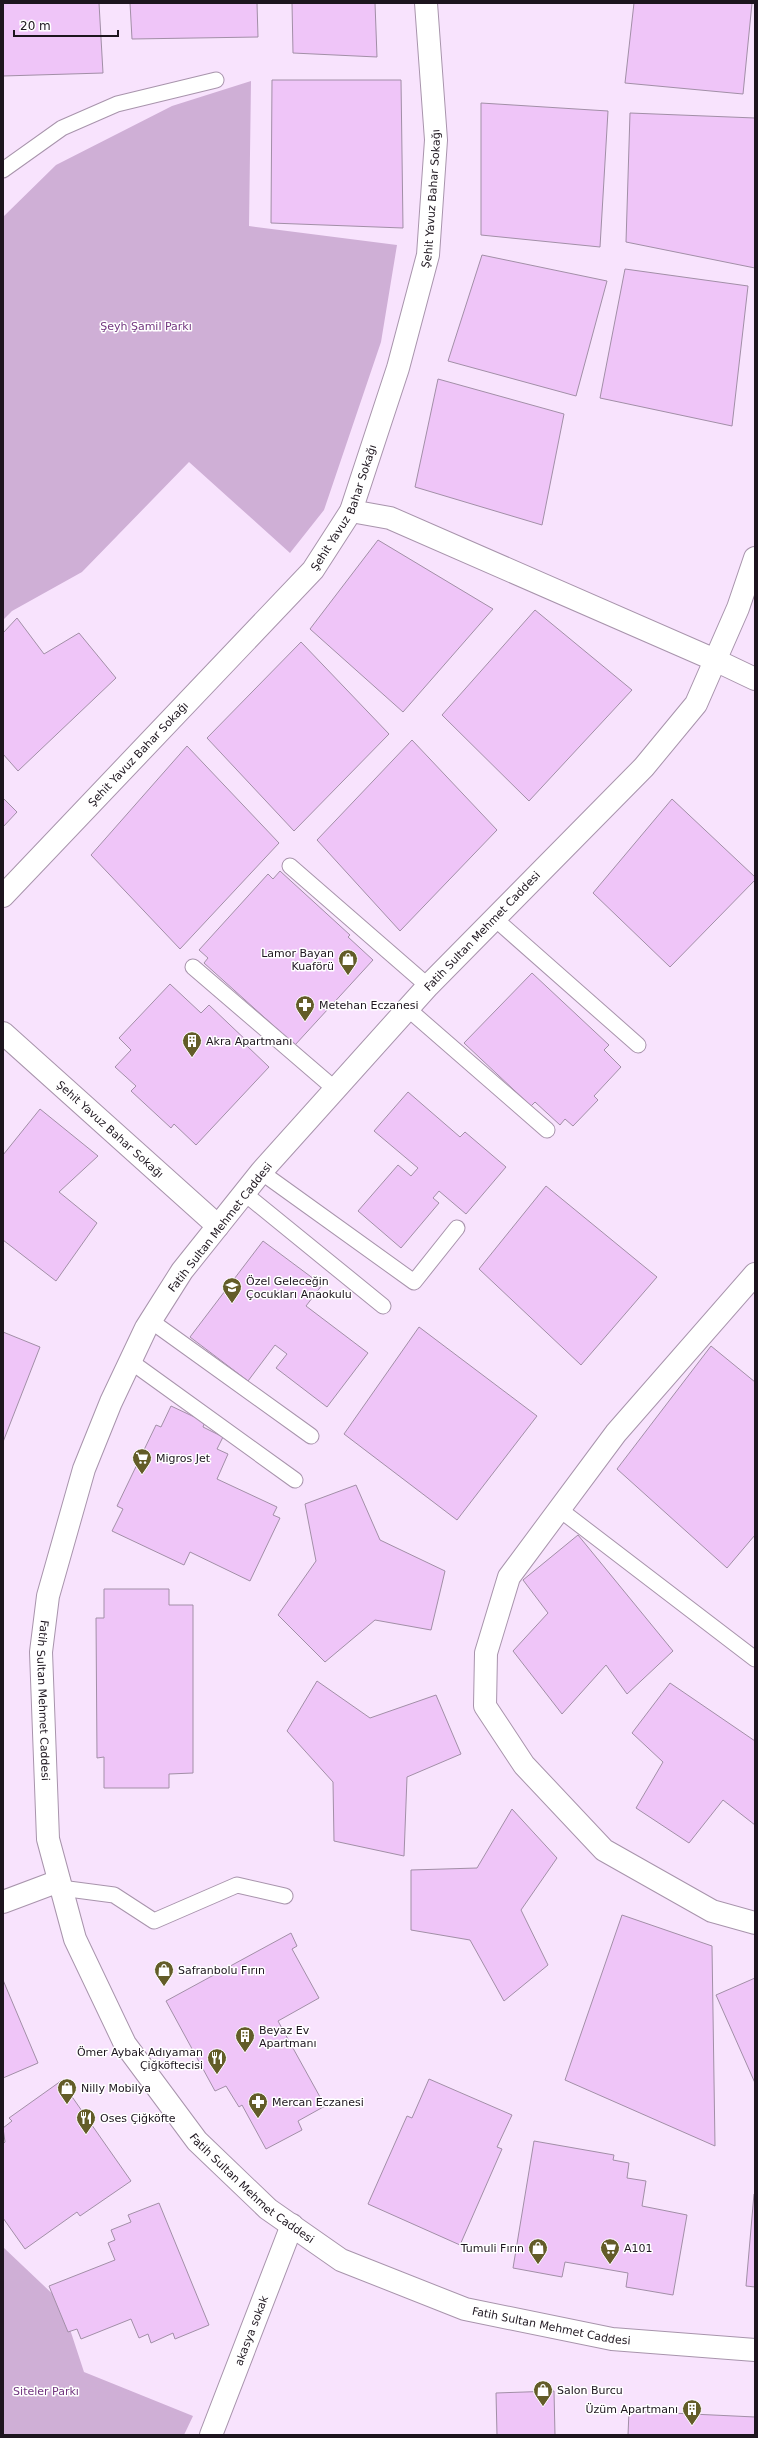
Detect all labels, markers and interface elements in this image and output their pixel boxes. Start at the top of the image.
scale bar [14,12,118,38]
text: 20 m [20,19,51,33]
street label: Şehit Yavuz Bahar Sokağı [419,129,443,269]
park label: Şeyh Şamil Parkı [100,320,192,333]
street label: Şehit Yavuz Bahar Sokağı [308,443,379,573]
street label: Şehit Yavuz Bahar Sokağı [86,699,191,809]
street label: Fatih Sultan Mehmet Caddesi [422,869,543,994]
place label: Lamor Bayan Kuaförü [261,947,334,973]
shop icon: Lamor Bayan Kuaförü [337,948,359,976]
pharmacy icon: Metehan Eczanesi [294,994,316,1022]
place label: Metehan Eczanesi [319,999,419,1012]
building icon: Akra Apartmanı [181,1030,203,1058]
place label: Akra Apartmanı [206,1035,292,1048]
street label: Şehit Yavuz Bahar Sokağı [54,1078,166,1181]
street label: Fatih Sultan Mehmet Caddesi [166,1160,275,1295]
place label: Özel Geleceğin Çocukları Anaokulu [246,1275,352,1301]
school or university icon: Özel Geleceğin Çocukları Anaokulu [221,1276,243,1304]
supermarket icon: Migros Jet [131,1447,153,1475]
place label: Migros Jet [156,1452,211,1465]
street label: Fatih Sultan Mehmet Caddesi [34,1619,52,1781]
shop icon: Safranbolu Fırın [153,1959,175,1987]
place label: Safranbolu Fırın [178,1964,265,1977]
place label: Beyaz Ev Apartmanı [259,2024,317,2050]
building icon: Beyaz Ev Apartmanı [234,2025,256,2053]
place label: Ömer Aybak Adıyaman Çiğköftecisi [77,2046,203,2072]
restaurant icon: Ömer Aybak Adıyaman Çiğköftecisi [206,2047,228,2075]
shop icon: Nilly Mobilya [56,2077,78,2105]
place label: Nilly Mobilya [81,2082,151,2095]
pharmacy icon: Mercan Eczanesi [247,2091,269,2119]
place label: Mercan Eczanesi [272,2096,364,2109]
restaurant icon: Oses Çiğköfte [75,2107,97,2135]
place label: Oses Çiğköfte [100,2112,176,2125]
street label: Fatih Sultan Mehmet Caddesi [187,2131,317,2246]
shop icon: Tumuli Fırın [527,2237,549,2265]
supermarket icon: A101 [599,2237,621,2265]
place label: Tumuli Fırın [460,2242,524,2255]
place label: A101 [624,2242,653,2255]
street label: akasya sokak [232,2293,271,2368]
street label: Fatih Sultan Mehmet Caddesi [471,2305,631,2347]
shop icon: Salon Burcu [532,2379,554,2407]
place label: Salon Burcu [557,2384,623,2397]
park label: Siteler Parkı [13,2385,79,2398]
building icon: Üzüm Apartmanı [681,2398,703,2426]
place label: Üzüm Apartmanı [585,2403,678,2416]

